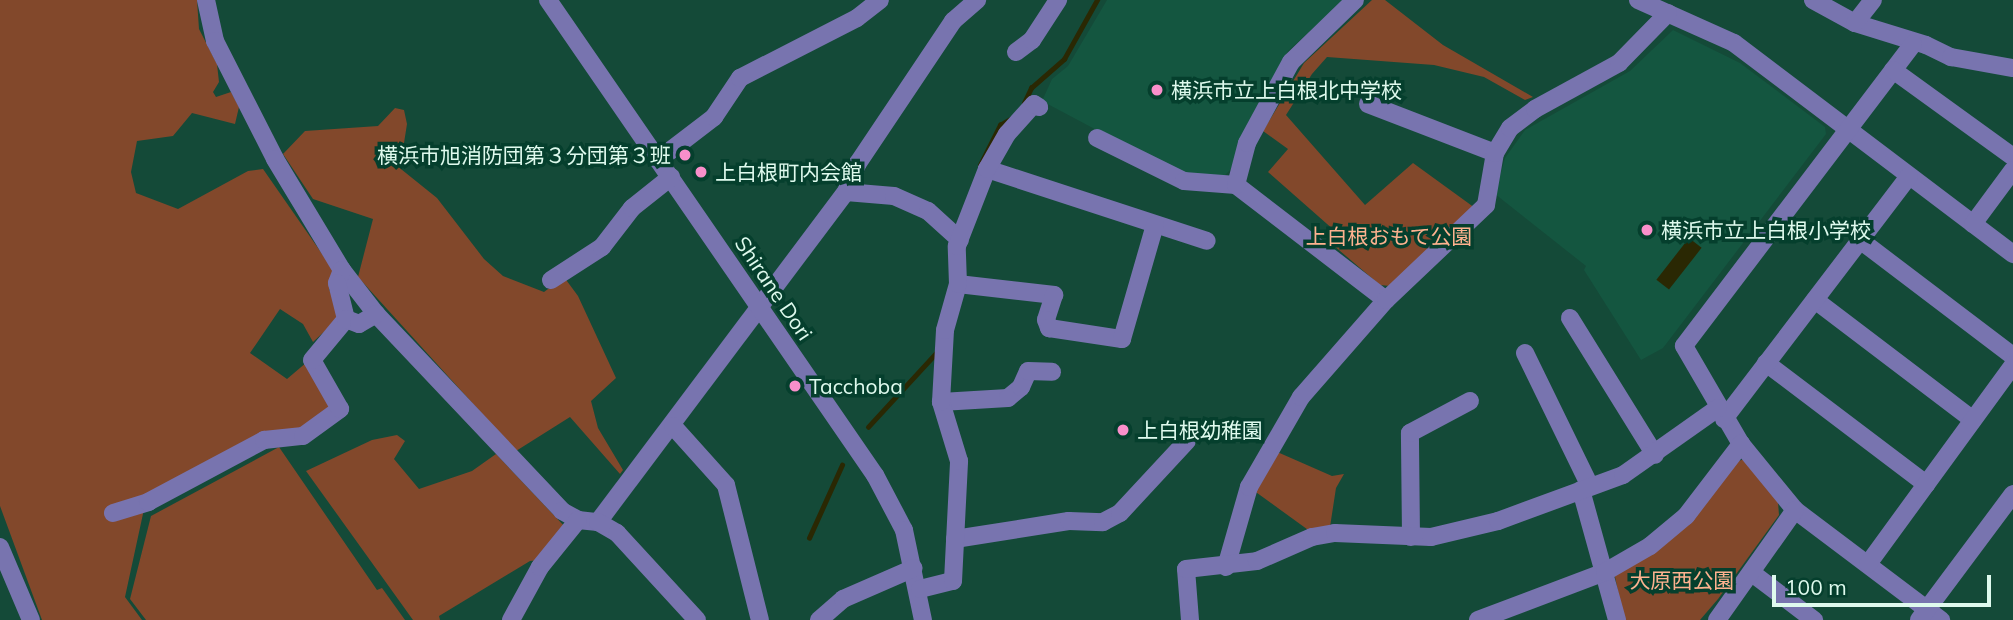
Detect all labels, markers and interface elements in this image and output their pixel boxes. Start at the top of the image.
place label: 横浜市立上白根北中学校 [1171,77,1402,103]
marker: 横浜市立上白根北中学校 [1149,82,1165,98]
place label: 横浜市旭消防団第３分団第３班 [377,142,671,168]
marker: 横浜市旭消防団第３分団第３班 [677,147,693,163]
place label: 上白根町内会館 [715,159,862,185]
marker: 上白根町内会館 [693,164,709,180]
place label: 横浜市立上白根小学校 [1661,217,1871,243]
marker: 横浜市立上白根小学校 [1639,222,1655,238]
park label: 上白根おもて公園 [1305,223,1473,249]
street label: Shirane Dori [730,231,818,345]
place label: Tacchoba [809,373,903,399]
marker: Tacchoba [787,378,803,394]
place label: 上白根幼稚園 [1137,417,1263,443]
marker: 上白根幼稚園 [1115,422,1131,438]
scale bar [1775,560,1994,604]
park label: 大原西公園 [1630,567,1734,593]
text: 100 m [1785,574,1847,600]

